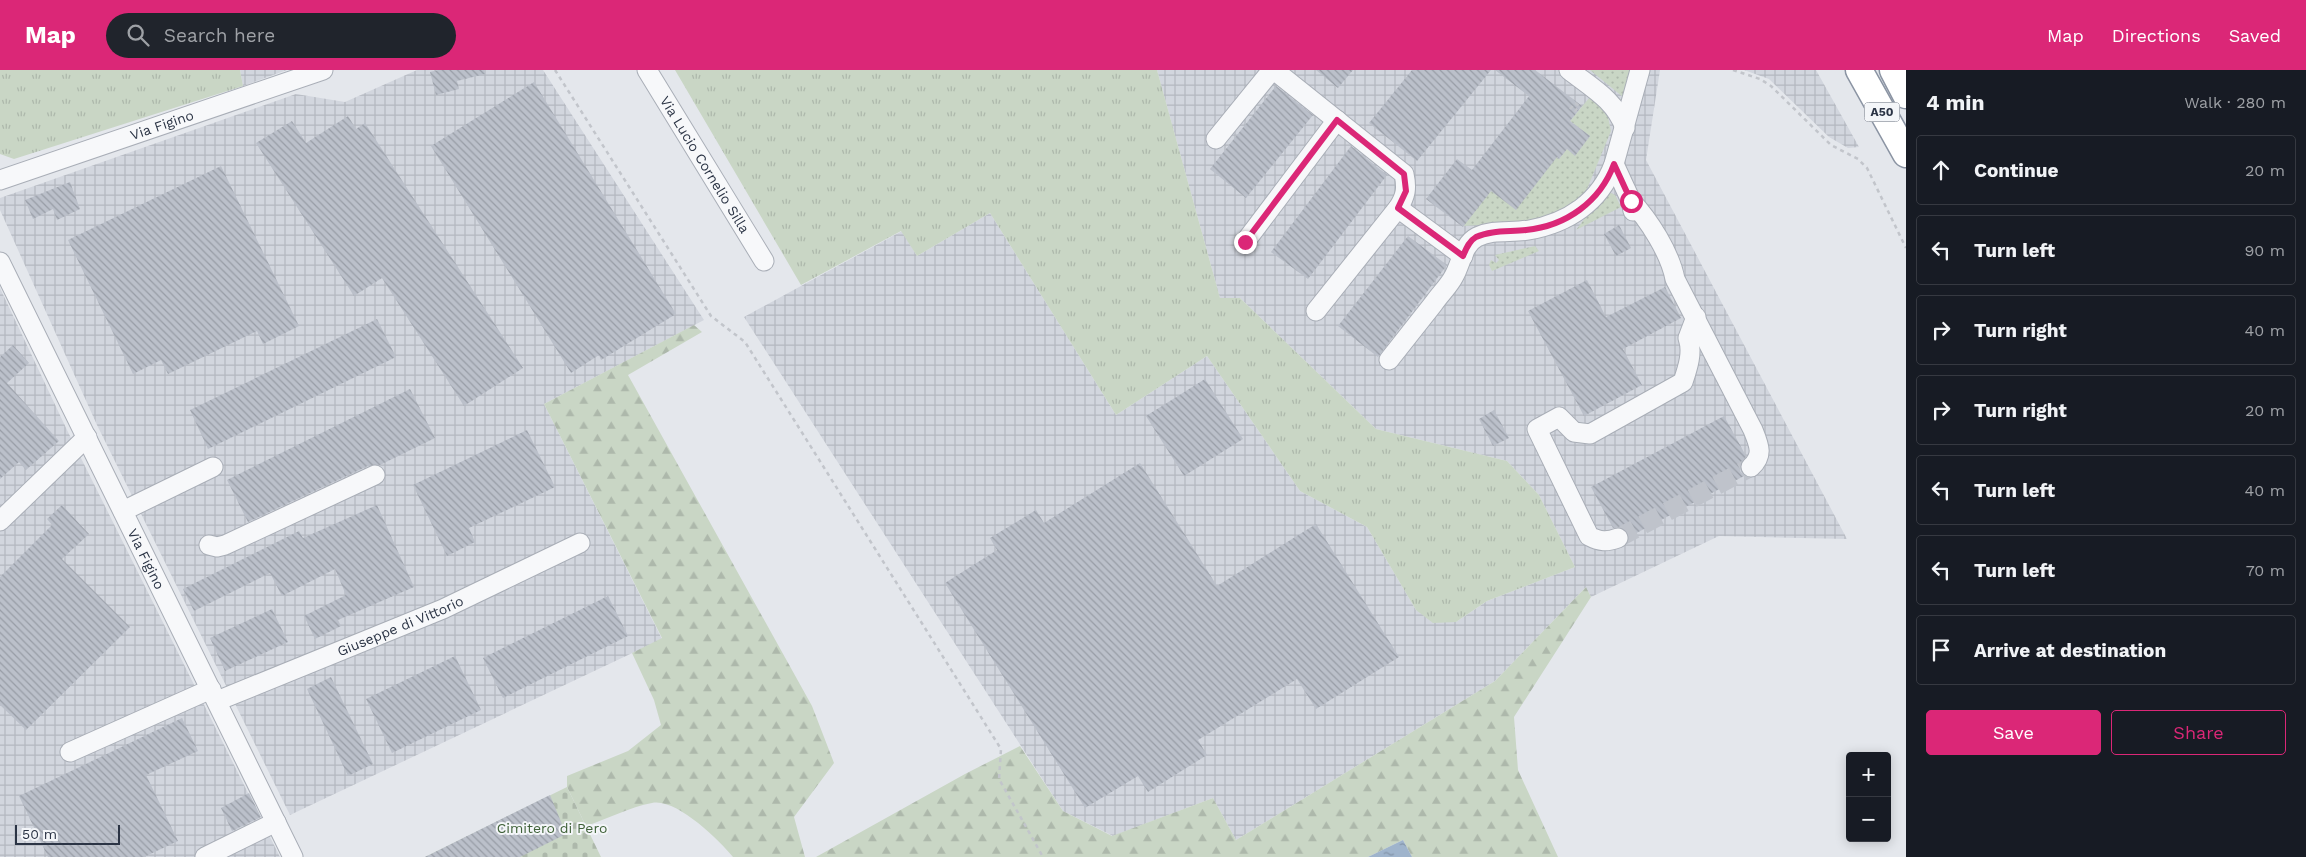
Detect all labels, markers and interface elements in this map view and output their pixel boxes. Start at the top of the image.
search box [106,13,456,58]
text: Map [25,21,76,49]
icon: search [124,21,152,49]
text: Search here [164,24,275,47]
text: Map [2047,25,2084,46]
text: Directions [2112,25,2201,46]
text: Saved [2229,25,2281,46]
text: 4 min [1926,90,1984,115]
street label: Via Lucio Cornelio Silla [657,93,753,236]
text: Walk · 280 m [2184,93,2286,112]
road number: A50 [1864,102,1900,122]
street label: Via Figino [128,107,196,143]
icon: ahead [1927,156,1955,184]
text: Continue [1974,159,2058,182]
text: 20 m [2245,161,2285,180]
route start [1620,190,1643,213]
route end [1234,231,1257,254]
icon: left [1927,236,1955,264]
text: Turn left [1974,239,2055,262]
text: 90 m [2244,241,2285,260]
icon: right [1927,316,1955,344]
text: Turn right [1974,319,2067,342]
text: 40 m [2245,321,2285,340]
icon: right [1927,396,1955,424]
text: Turn right [1974,399,2067,422]
text: 20 m [2245,401,2285,420]
icon: left [1927,476,1955,504]
text: Turn left [1974,479,2055,502]
text: 40 m [2245,481,2285,500]
street label: Via Figino [125,526,168,592]
icon: left [1927,556,1955,584]
text: Turn left [1974,559,2055,582]
text: 70 m [2246,561,2285,580]
street label: Giuseppe di Vittorio [335,592,466,659]
icon: arrive [1927,636,1955,664]
text: Arrive at destination [1974,639,2166,662]
button: Save [1926,710,2101,755]
button: Share [2111,710,2286,755]
map controls [1846,752,1891,842]
button: + [1846,752,1891,797]
button: − [1846,797,1891,842]
park label: Cimitero di Pero [497,820,607,836]
scale bar [15,822,120,845]
text: 50 m [22,826,57,842]

